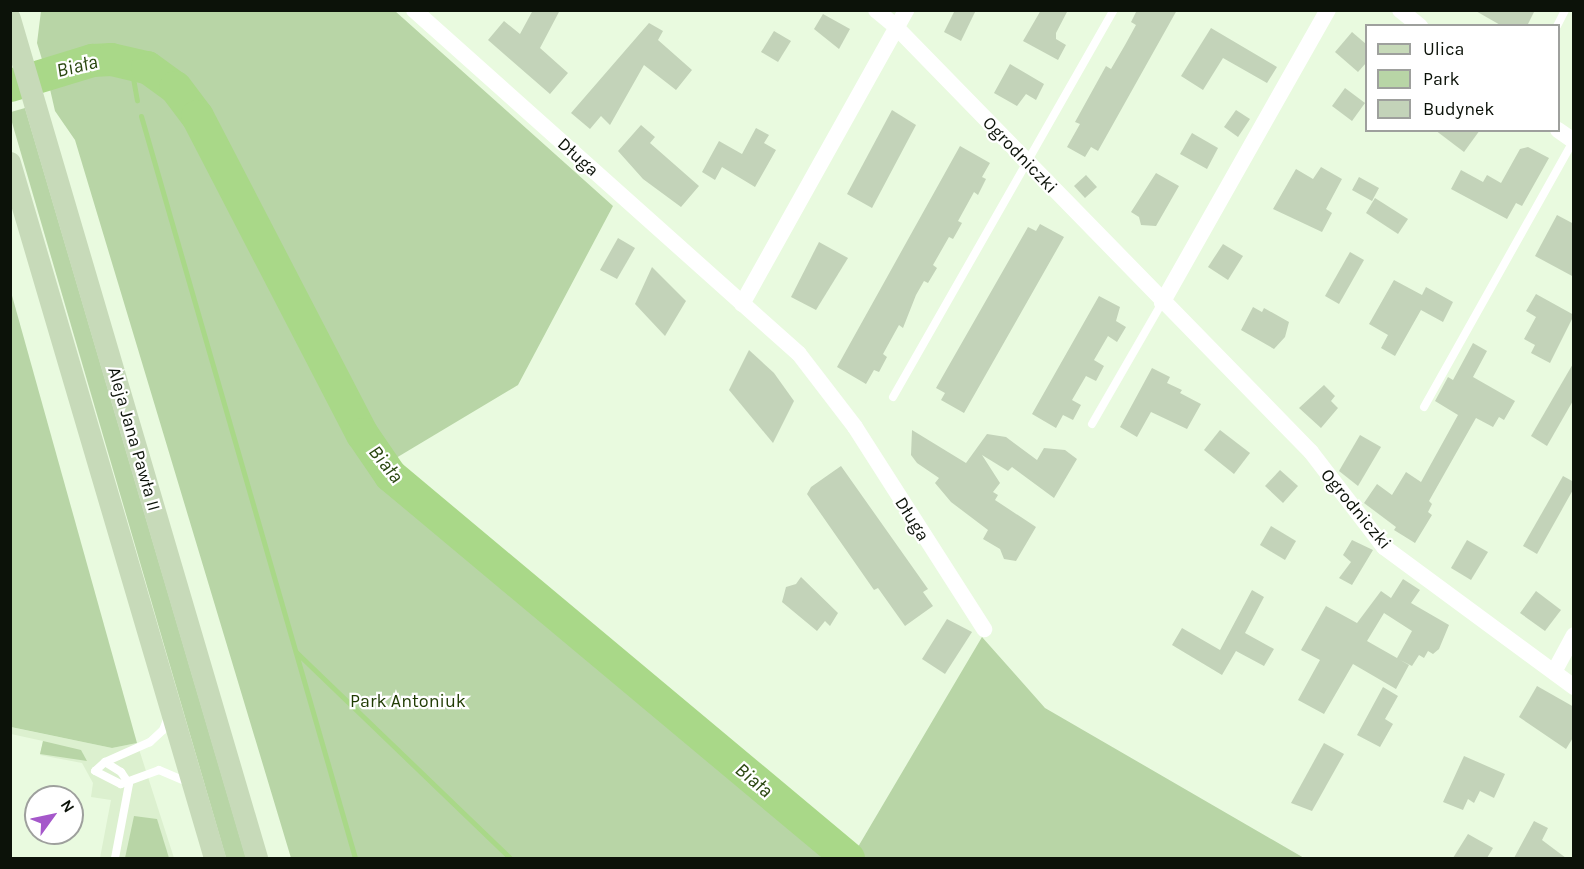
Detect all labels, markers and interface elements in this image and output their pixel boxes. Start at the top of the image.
legend [1365,24,1560,132]
text: Ulica [1423,38,1464,60]
water label: Biała [54,49,100,83]
text: Park [1423,68,1460,90]
text: Budynek [1423,98,1494,120]
street label: Ogrodniczki [978,112,1062,198]
street label: Długa [553,133,603,181]
street label: Aleja Jana Pawła II [103,364,165,514]
water label: Biała [364,440,408,488]
street label: Ogrodniczki [1316,464,1396,554]
street label: Długa [890,493,934,545]
park label: Park Antoniuk [350,690,466,712]
water label: Biała [730,757,778,803]
north arrow [24,785,84,845]
text: N [57,796,79,816]

